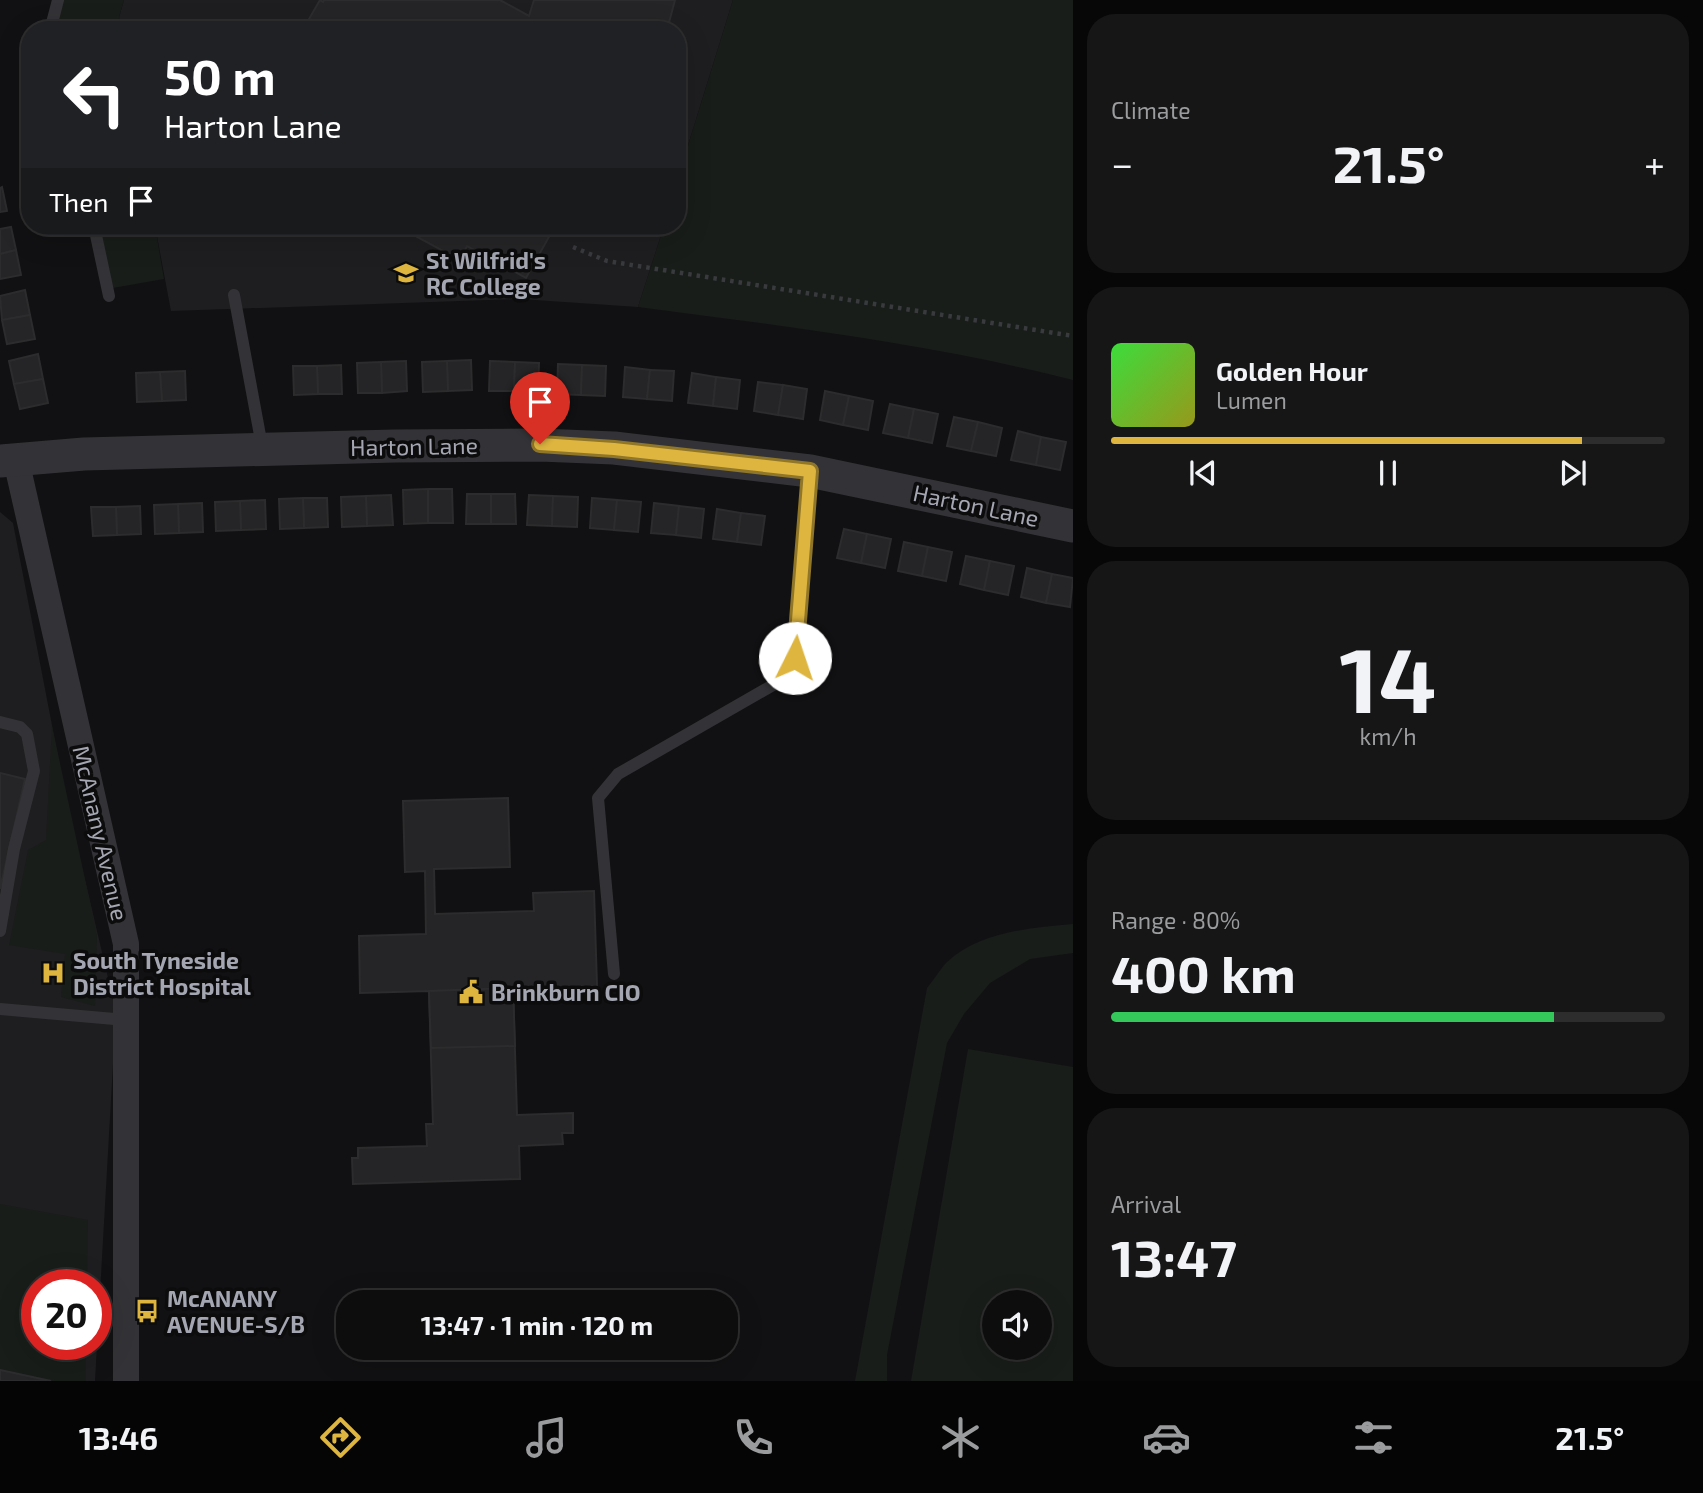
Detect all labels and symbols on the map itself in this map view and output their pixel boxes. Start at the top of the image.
place label: St Wilfrid's RC College [426,246,546,300]
school or university icon: St Wilfrid's RC College [392,259,420,287]
pin [510,372,570,444]
street label: Harton Lane [350,431,478,461]
street label: Harton Lane [911,478,1041,532]
position arrow [758,621,832,695]
street label: McAnany Avenue [67,743,135,923]
place label: South Tyneside District Hospital [73,946,251,1000]
hospital icon: South Tyneside District Hospital [39,959,67,987]
public building icon: Brinkburn CIO [457,978,485,1006]
place label: Brinkburn CIO [491,978,641,1006]
speed limit sign: 20 [21,1269,112,1360]
place label: McANANY AVENUE-S/B [167,1284,305,1338]
bus stop icon: McANANY AVENUE-S/B [133,1297,161,1325]

